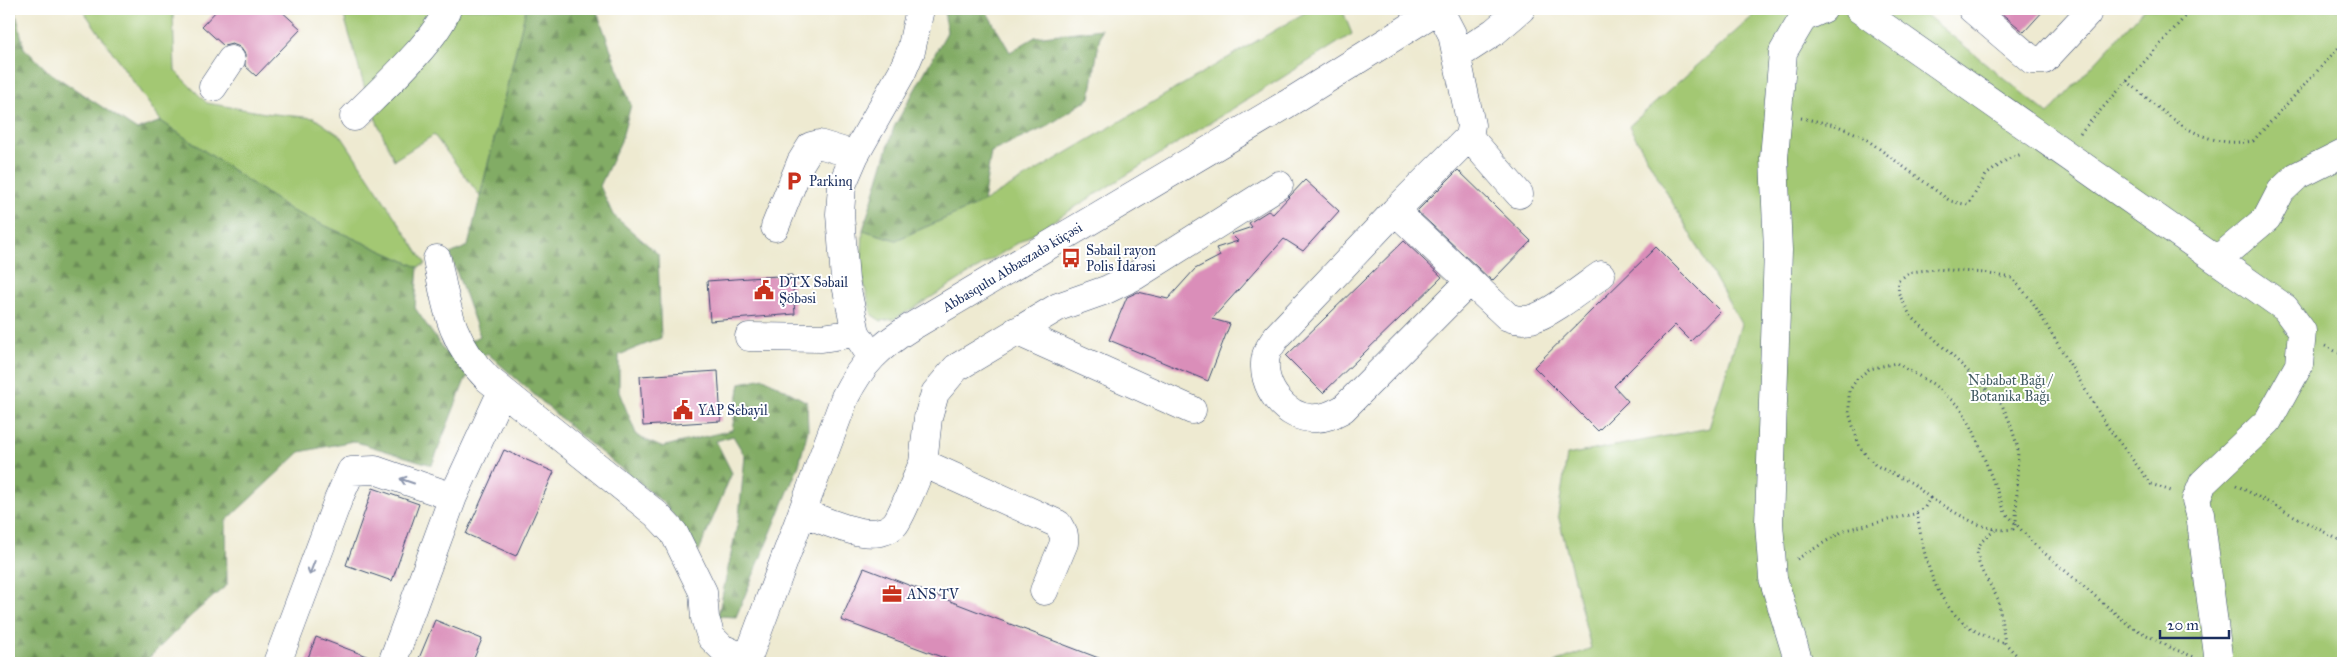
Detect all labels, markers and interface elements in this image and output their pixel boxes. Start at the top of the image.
parking icon: Parkinq [783,170,805,192]
place label: Parkinq [809,173,853,191]
street label: Abbasqulu Abbaszadə küçəsi [938,219,1086,317]
place label: Səbail rayon Polis İdarəsi [1086,242,1156,275]
bus stop icon: Səbail rayon Polis İdarəsi [1060,247,1082,269]
place label: DTX Səbail Şöbəsi [779,274,848,307]
public building icon: DTX Səbail Şöbəsi [753,279,775,301]
park label: Nəbabət Bağı / Botanika Bağı [1968,372,2053,405]
public building icon: YAP Sebayil [672,399,694,421]
place label: YAP Sebayil [698,402,768,419]
one-way arrow [400,476,415,485]
one-way arrow [307,560,317,575]
office icon: ANS TV [881,583,903,605]
place label: ANS TV [906,586,960,603]
scale bar [2160,607,2228,639]
text: 20 m [2167,616,2199,634]

